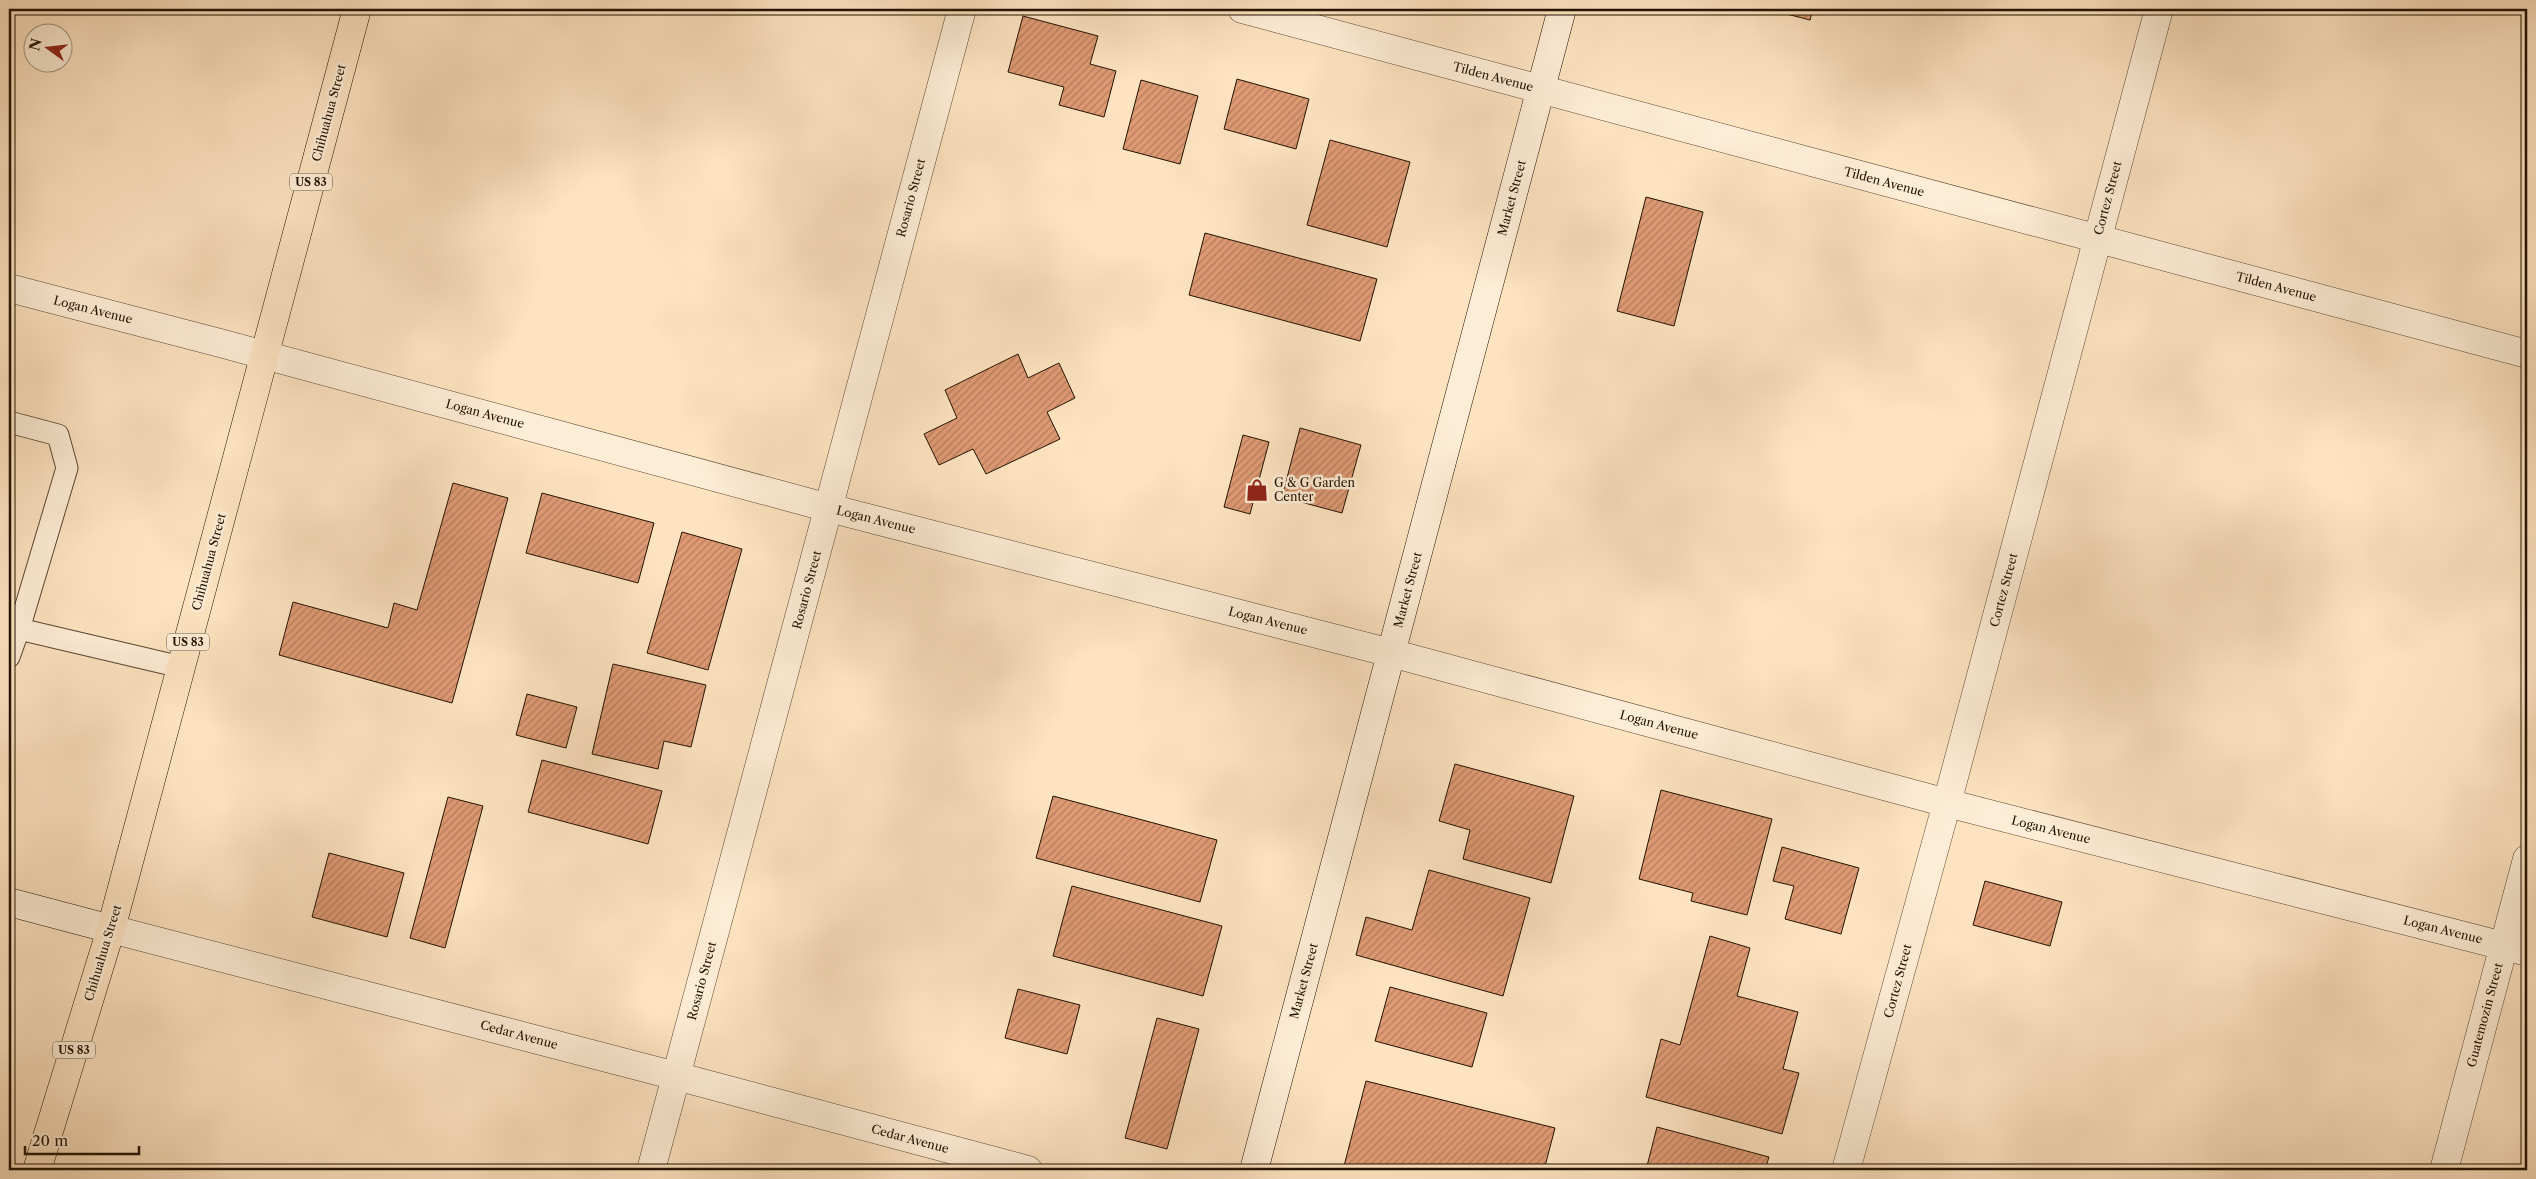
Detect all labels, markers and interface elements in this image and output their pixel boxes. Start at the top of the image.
north arrow [22,22,72,72]
text: N [25,36,46,53]
street label: Tilden Avenue [1451,59,1535,95]
street label: Chihuahua Street [308,62,349,163]
street label: Rosario Street [893,156,928,239]
street label: Market Street [1494,158,1529,238]
street label: Cortez Street [2090,158,2125,237]
street label: Tilden Avenue [1842,164,1926,200]
road number: US 83 [290,173,332,190]
street label: Tilden Avenue [2234,269,2318,305]
street label: Logan Avenue [52,292,134,327]
street label: Logan Avenue [444,396,526,431]
place label: G & G Garden Center [1274,475,1356,504]
shop icon: G & G Garden Center [1244,477,1270,503]
street label: Logan Avenue [835,502,917,537]
street label: Chihuahua Street [188,511,229,612]
street label: Rosario Street [789,548,824,631]
street label: Market Street [1390,550,1425,630]
street label: Cortez Street [1986,550,2021,629]
street label: Logan Avenue [1227,603,1309,638]
road number: US 83 [167,634,209,650]
street label: Logan Avenue [1618,707,1700,742]
street label: Logan Avenue [2010,812,2092,847]
street label: Chihuahua Street [81,902,125,1003]
street label: Logan Avenue [2402,912,2484,947]
street label: Rosario Street [684,939,719,1022]
street label: Market Street [1286,941,1321,1021]
street label: Cortez Street [1880,941,1915,1020]
street label: Guatemozin Street [2463,960,2506,1069]
street label: Cedar Avenue [479,1017,560,1052]
road number: US 83 [53,1042,95,1058]
street label: Cedar Avenue [870,1121,951,1156]
scale bar [25,1124,139,1156]
text: 20 m [32,1131,68,1150]

